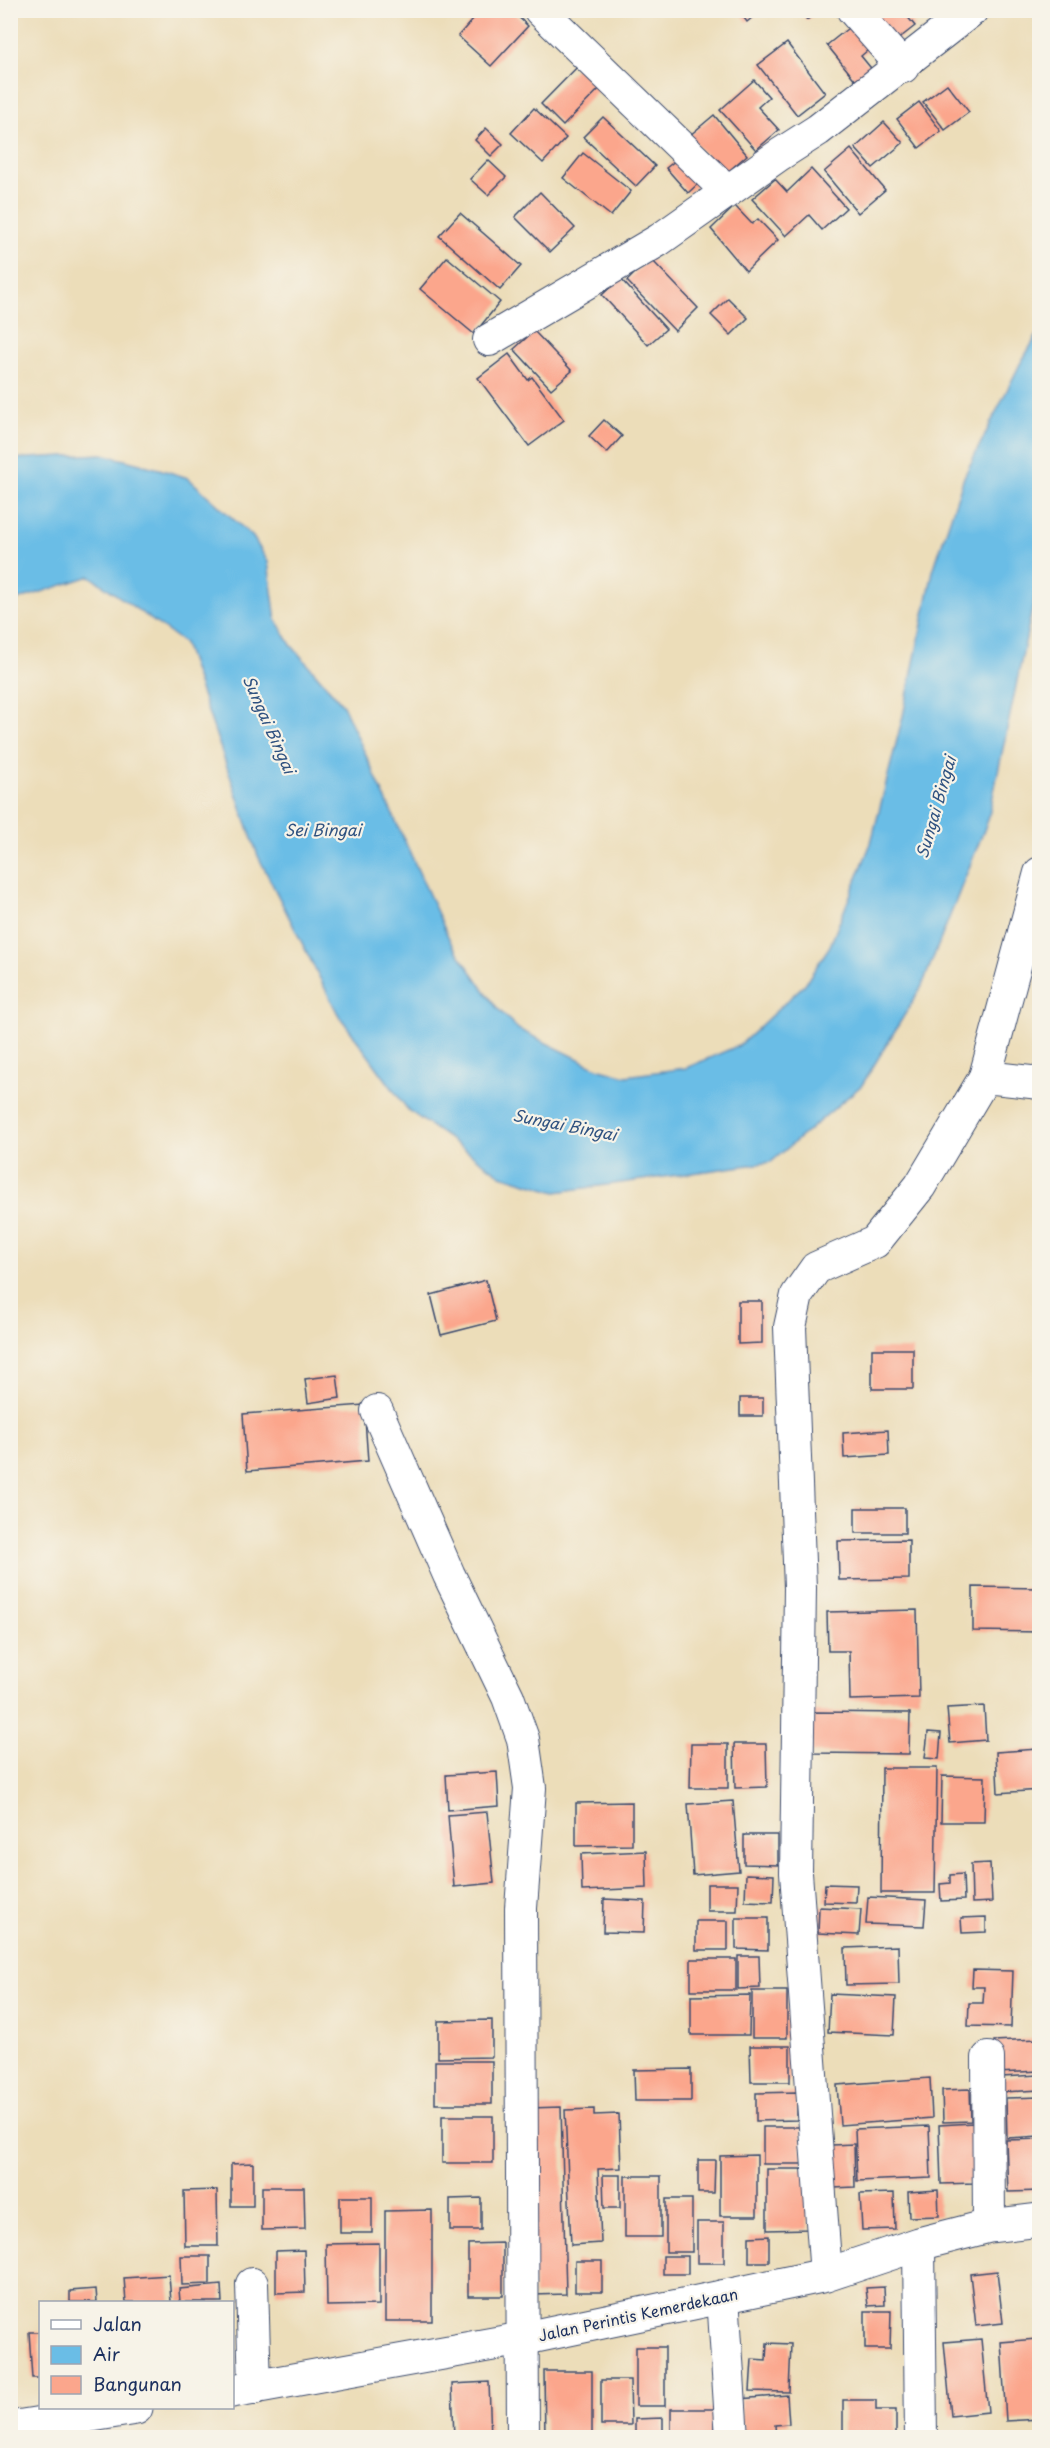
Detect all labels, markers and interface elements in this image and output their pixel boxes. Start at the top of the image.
water label: Sungai Bingai [238,671,303,779]
water label: Sungai Bingai [909,751,962,861]
water label: Sei Bingai [285,817,364,841]
water label: Sungai Bingai [511,1102,622,1146]
street label: Jalan Perintis Kemerdekaan [536,2282,740,2346]
legend [39,2301,234,2409]
text: Jalan [93,2310,142,2337]
text: Air [93,2340,121,2367]
text: Bangunan [93,2370,182,2397]

